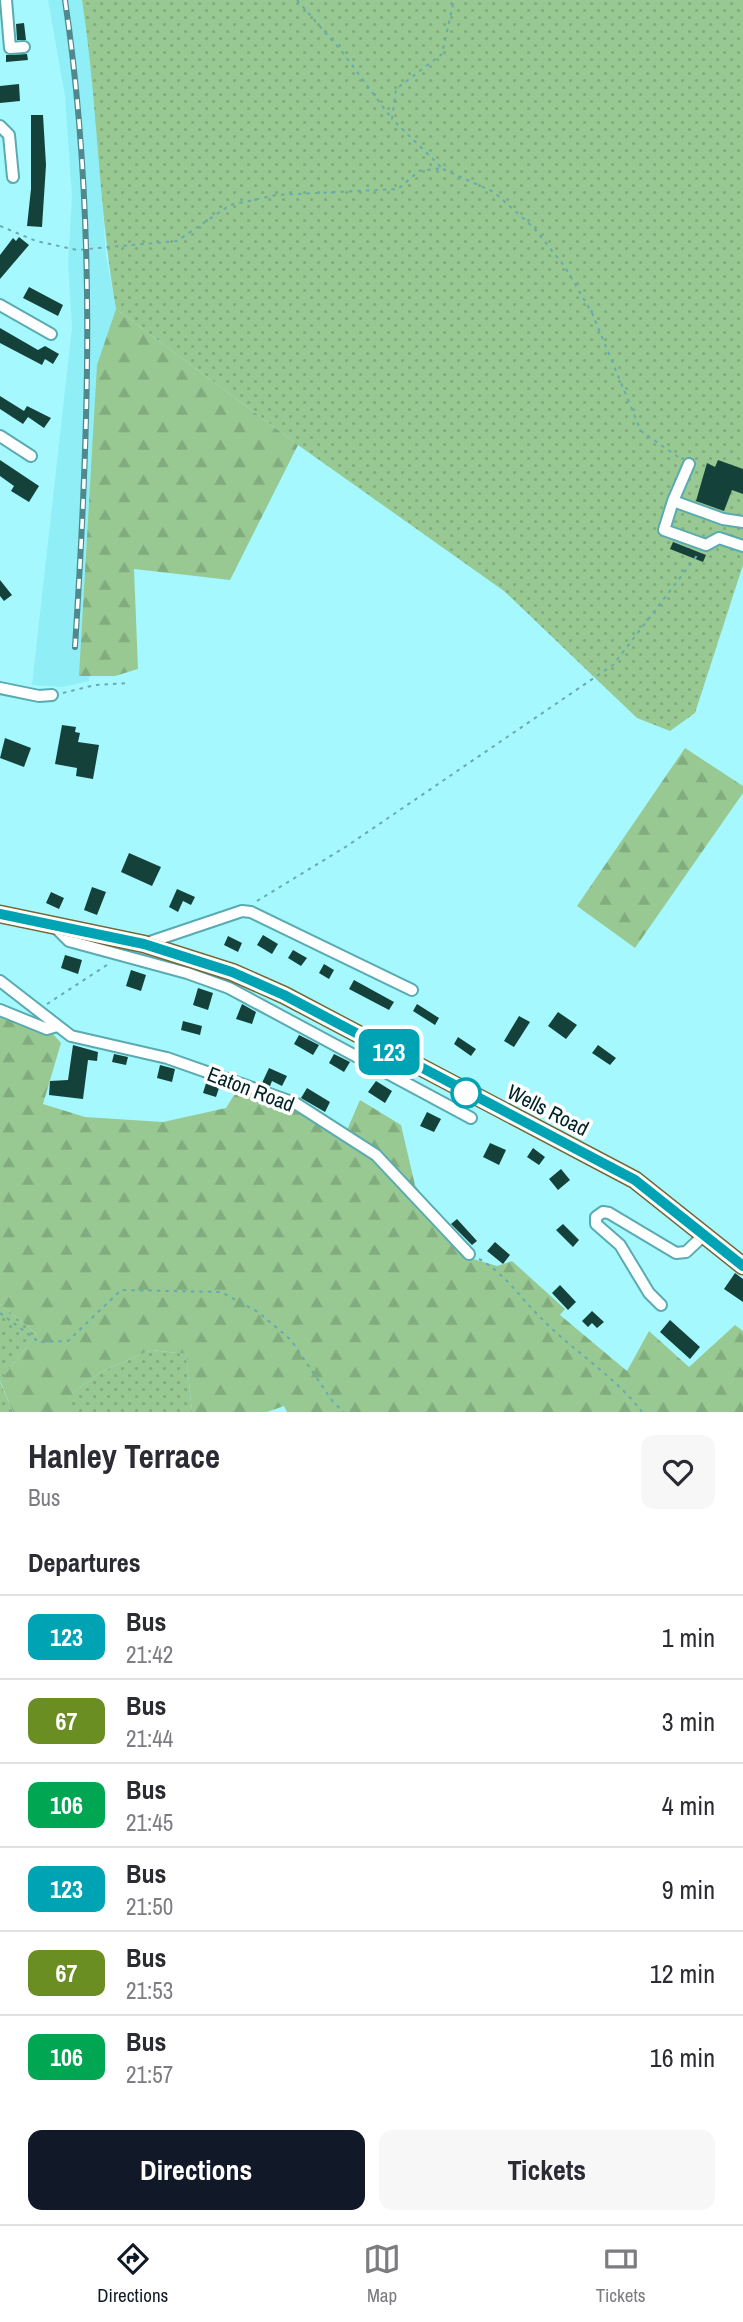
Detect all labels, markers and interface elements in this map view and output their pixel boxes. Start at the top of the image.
line badge: 123 [349,1029,429,1075]
text: 123 [373,1036,405,1068]
street label: Eaton Road [203,1059,299,1119]
street label: Wells Road [502,1077,594,1143]
unlabelled marker [451,1078,481,1108]
text: Hanley Terrace [28,1434,220,1478]
button: heart [641,1435,715,1509]
text: Bus [28,1482,61,1513]
text: Departures [28,1545,141,1580]
text: Bus [126,1604,166,1639]
text: 1 min [662,1620,715,1655]
text: 123 [50,1621,83,1653]
text: 21:42 [126,1639,173,1670]
text: Bus [126,1688,166,1723]
text: 3 min [662,1704,715,1739]
text: 67 [56,1705,77,1737]
text: 21:44 [126,1723,173,1754]
text: Bus [126,1772,166,1807]
text: 4 min [662,1788,715,1823]
text: 106 [50,1789,83,1821]
text: 21:45 [126,1807,173,1838]
text: Bus [126,1856,166,1891]
text: 9 min [662,1872,715,1907]
text: 123 [50,1873,83,1905]
text: 21:50 [126,1891,173,1922]
text: Bus [126,1940,166,1975]
text: 12 min [650,1956,715,1991]
text: 67 [56,1957,77,1989]
text: 21:53 [126,1975,173,2006]
text: Bus [126,2024,166,2059]
text: 16 min [650,2040,715,2075]
text: 106 [50,2041,83,2073]
text: 21:57 [126,2059,173,2090]
button: Directions [28,2130,365,2210]
button: Tickets [379,2130,715,2210]
tab: Directions [97,2240,168,2308]
tab: Map [363,2240,401,2308]
tab: Tickets [596,2240,646,2308]

